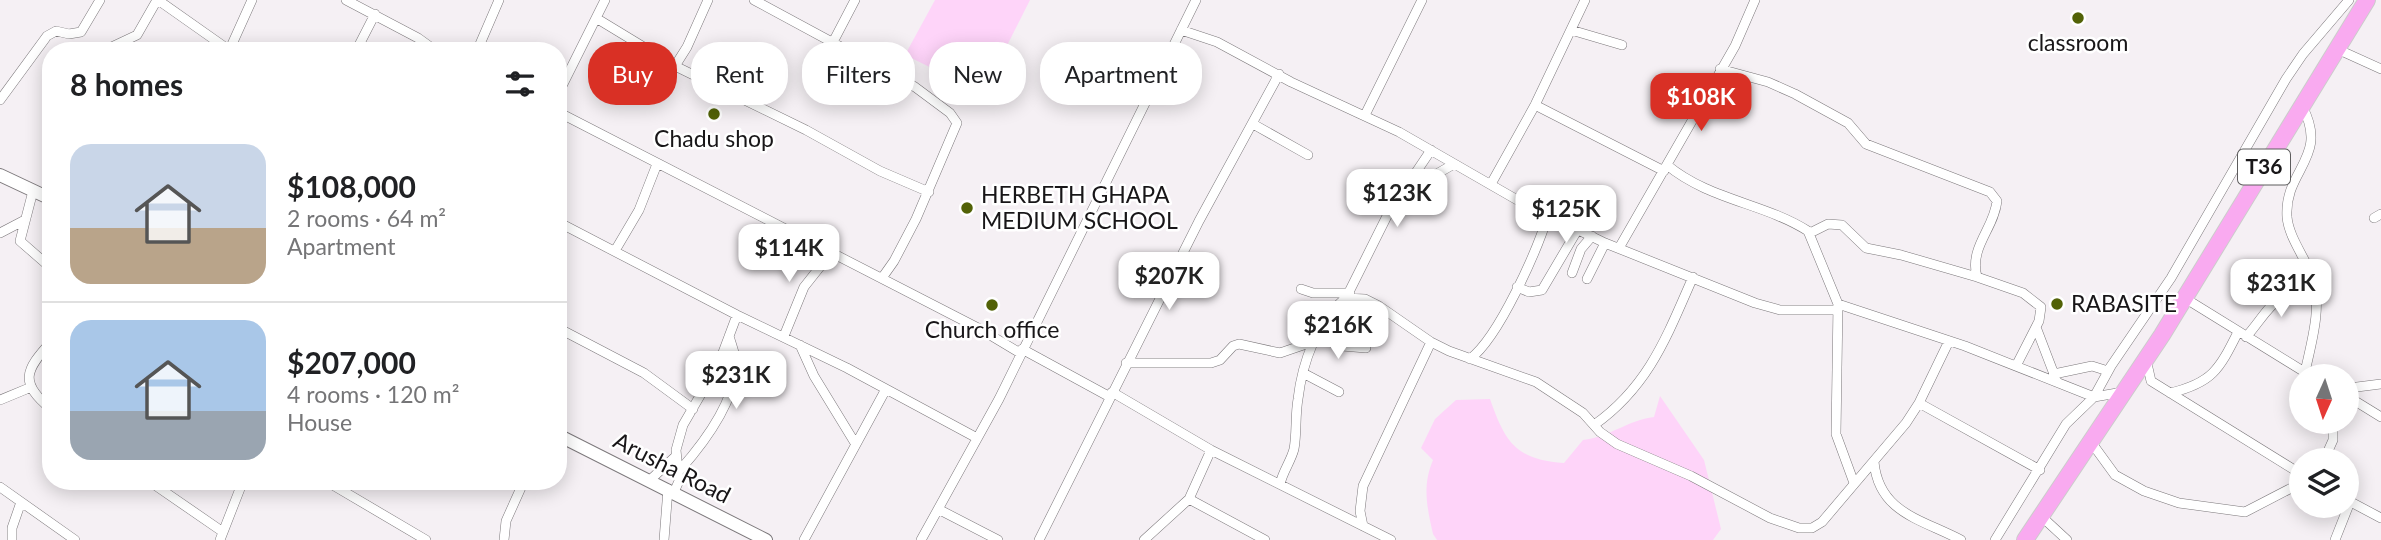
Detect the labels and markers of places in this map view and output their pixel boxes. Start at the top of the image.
marker: classroom [2070,10,2086,26]
place label: classroom [2028,28,2128,56]
pin: $108K [1652,74,1750,133]
marker: Chadu shop [706,106,722,122]
place label: Chadu shop [654,124,774,152]
pin: $123K [1348,170,1446,229]
place label: HERBETH GHAPA MEDIUM SCHOOL [981,180,1178,234]
pin: $125K [1517,186,1615,245]
marker: HERBETH GHAPA MEDIUM SCHOOL [959,200,975,216]
pin: $114K [740,224,838,284]
pin: $207K [1120,252,1218,312]
pin: $231K [2232,260,2330,319]
place label: RABASITE [2071,289,2177,317]
marker: RABASITE [2049,296,2065,312]
marker: Church office [984,297,1000,313]
pin: $216K [1289,302,1387,361]
place label: Church office [925,315,1059,343]
pin: $231K [687,352,785,411]

